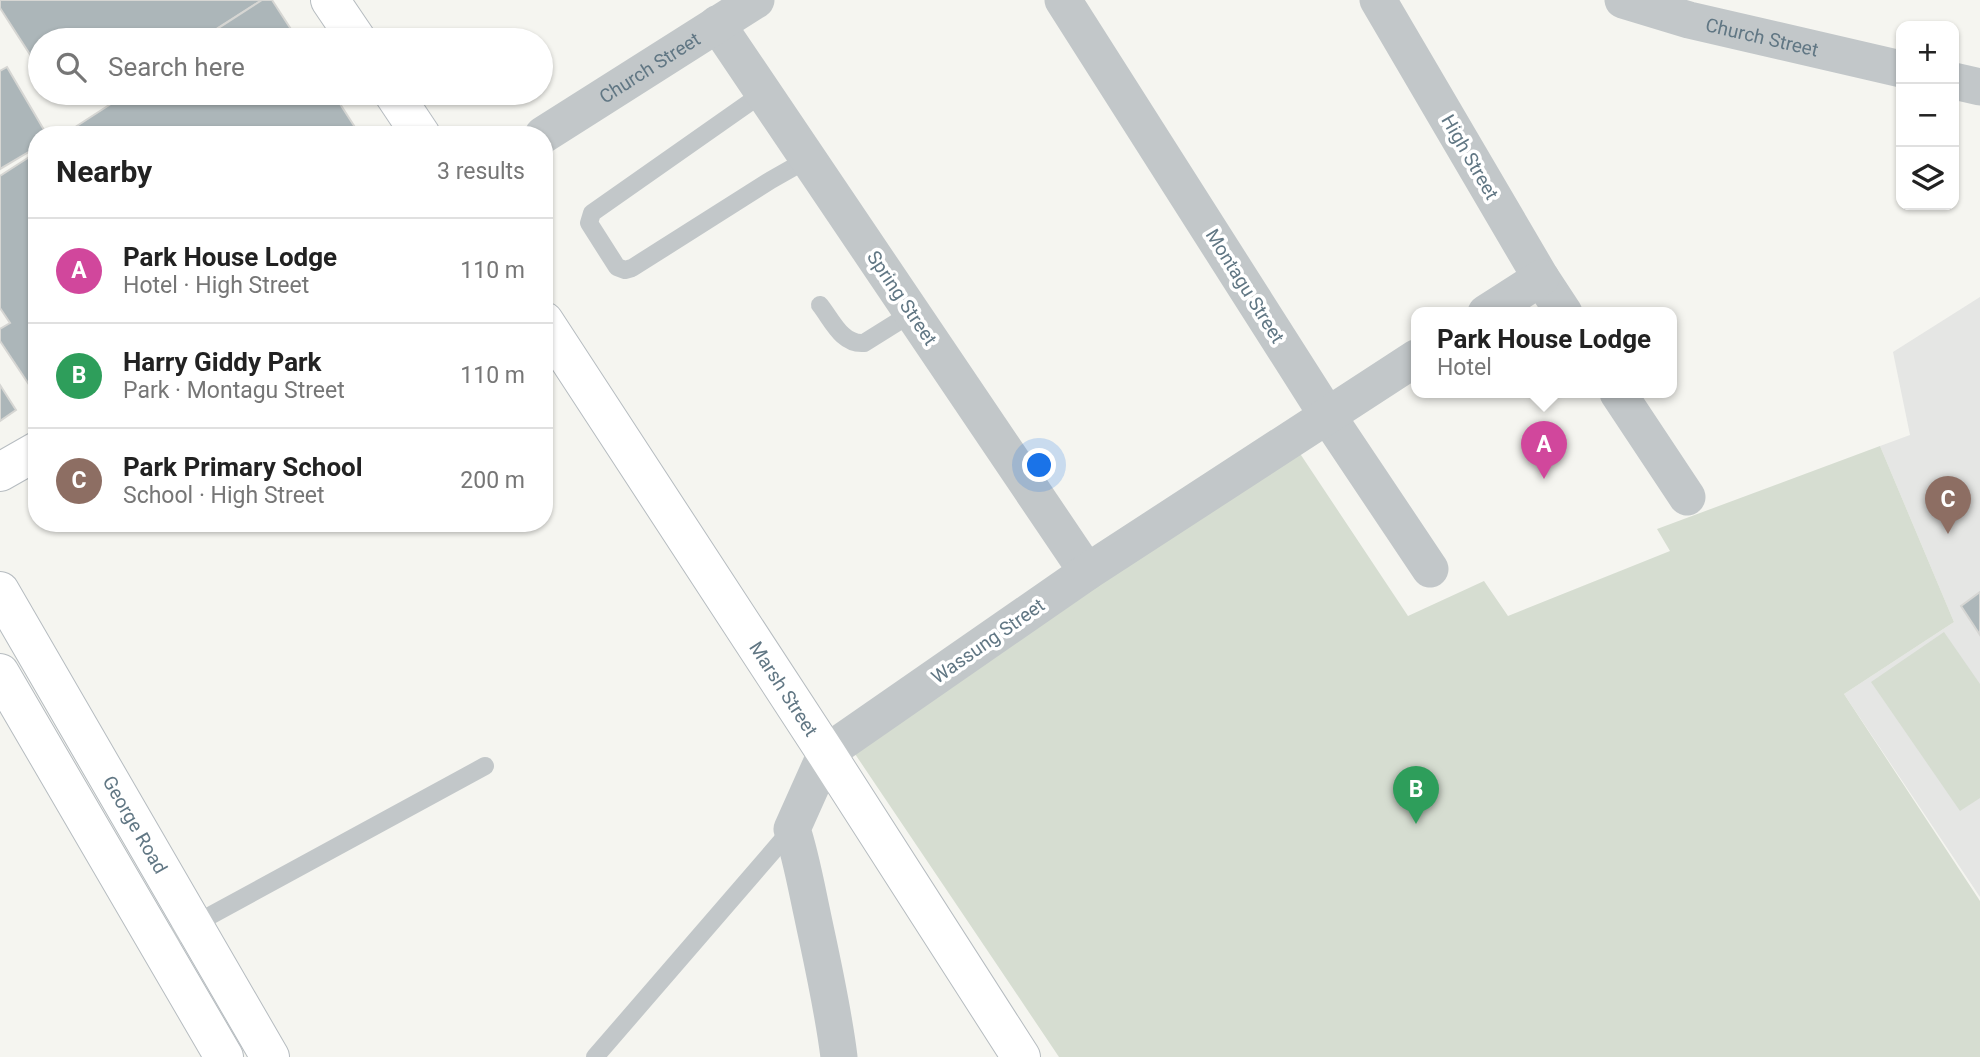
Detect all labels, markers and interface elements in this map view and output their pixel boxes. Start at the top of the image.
street label: Church Street [1704,13,1821,61]
map controls [1896,21,1959,210]
button: + [1896,21,1959,84]
street label: Church Street [595,27,704,108]
search box [28,28,553,105]
icon: search [52,48,90,86]
text: Search here [108,52,245,82]
button: − [1896,84,1959,147]
street label: High Street [1437,110,1503,204]
button: layers [1896,147,1959,210]
text: Nearby [56,154,152,189]
text: 3 results [437,158,525,185]
street label: Montagu Street [1201,225,1289,347]
text: Park House Lodge [123,242,337,272]
street label: Spring Street [862,246,942,350]
text: A [71,257,87,284]
text: 110 m [460,257,525,284]
text: Hotel · High Street [123,272,309,299]
popup [1411,307,1677,398]
text: Park House Lodge [1437,324,1651,354]
text: Harry Giddy Park [123,347,321,377]
text: Hotel [1437,354,1492,381]
text: B [72,362,86,389]
text: 110 m [460,362,525,389]
text: Park · Montagu Street [123,377,345,404]
pin: A [1521,421,1567,479]
your location [1022,448,1056,482]
text: Park Primary School [123,452,363,482]
text: C [71,467,87,494]
text: 200 m [460,467,525,494]
pin: C [1925,476,1971,534]
text: School · High Street [123,482,325,509]
street label: Wassung Street [927,593,1049,689]
street label: Marsh Street [745,637,823,740]
pin: B [1393,766,1439,824]
street label: George Road [98,772,173,878]

